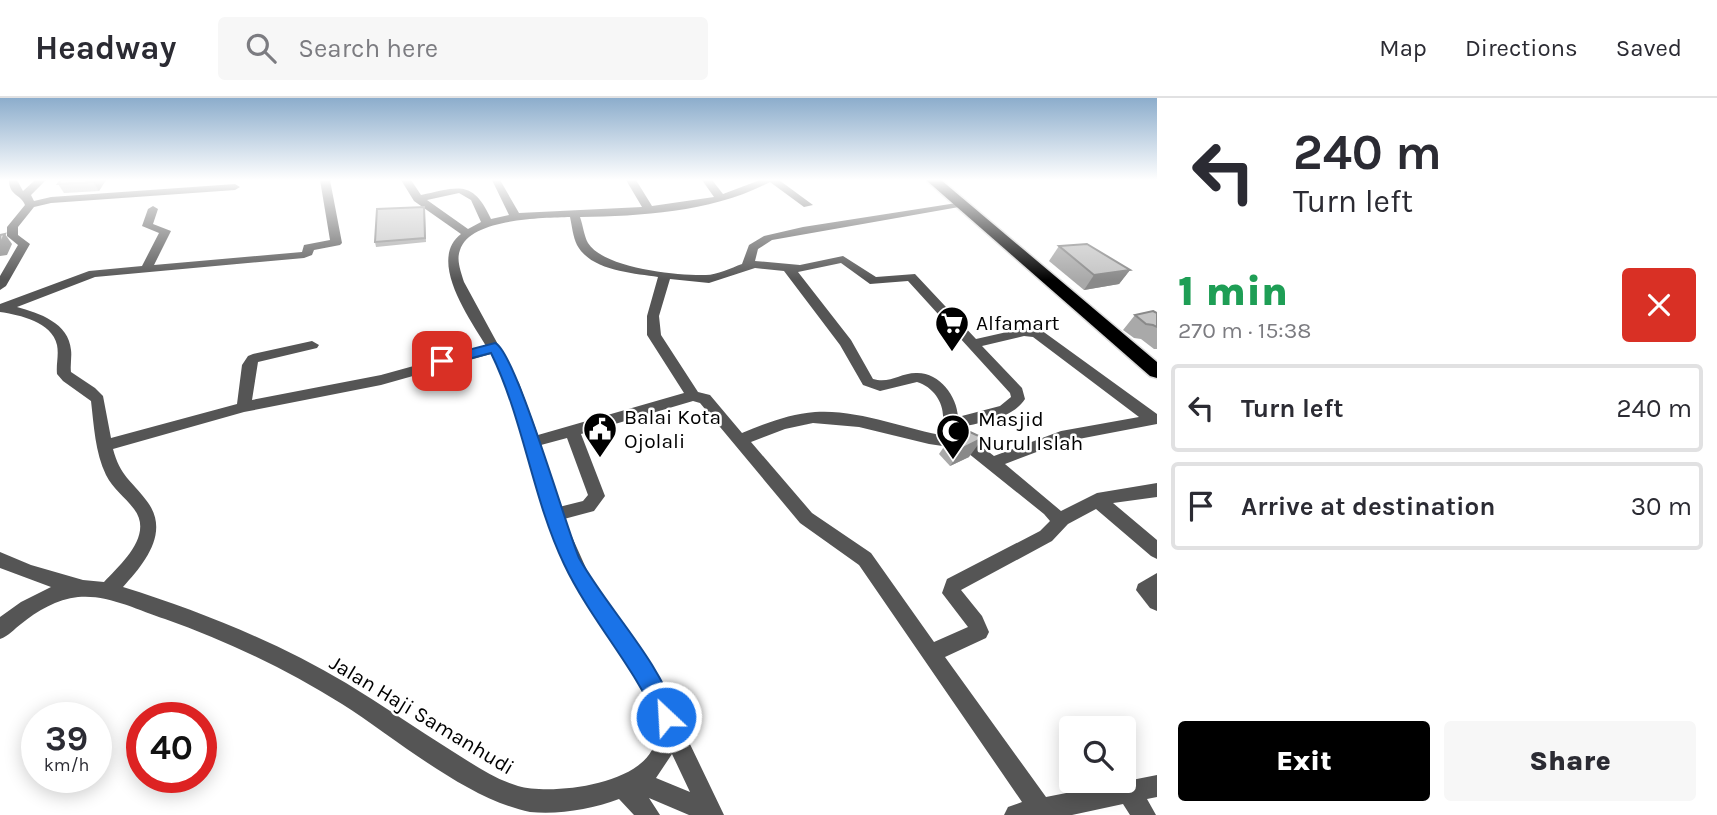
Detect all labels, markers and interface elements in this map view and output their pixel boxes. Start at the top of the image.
search box [218,17,708,80]
text: Headway [35,29,176,67]
icon: search [242,29,280,67]
text: Search here [298,33,438,64]
text: Map [1379,34,1427,62]
text: Directions [1465,34,1578,62]
text: Saved [1616,34,1682,62]
text: 240 m [1293,124,1442,181]
icon: left [1178,126,1269,217]
text: Turn left [1293,183,1413,220]
text: 1 min [1178,266,1288,316]
button: close [1622,268,1696,342]
supermarket icon: Alfamart [933,304,971,353]
place label: Alfamart [976,311,1059,335]
text: 270 m · 15:38 [1178,317,1311,344]
pin [412,331,472,391]
icon: arrive [423,342,461,380]
icon: left [1182,389,1220,427]
text: Turn left [1241,393,1343,424]
text: 240 m [1616,393,1692,424]
place label: Balai Kota Ojolali [624,405,721,453]
place label: Masjid Nurul Islah [978,407,1083,455]
public building icon: Balai Kota Ojolali [581,410,619,459]
mosque icon: Masjid Nurul Islah [934,412,972,461]
icon: arrive [1182,487,1220,525]
text: Arrive at destination [1241,491,1495,522]
text: 30 m [1631,491,1692,522]
street label: Jalan Haji Samanhudi [325,650,519,780]
position arrow [629,680,703,754]
speed limit sign: 40 [126,702,217,793]
map controls [1059,716,1136,793]
button: search [1059,716,1136,793]
text: 39 [45,718,88,759]
button: Exit [1178,721,1430,801]
button: Share [1444,721,1696,801]
text: km/h [44,754,89,776]

